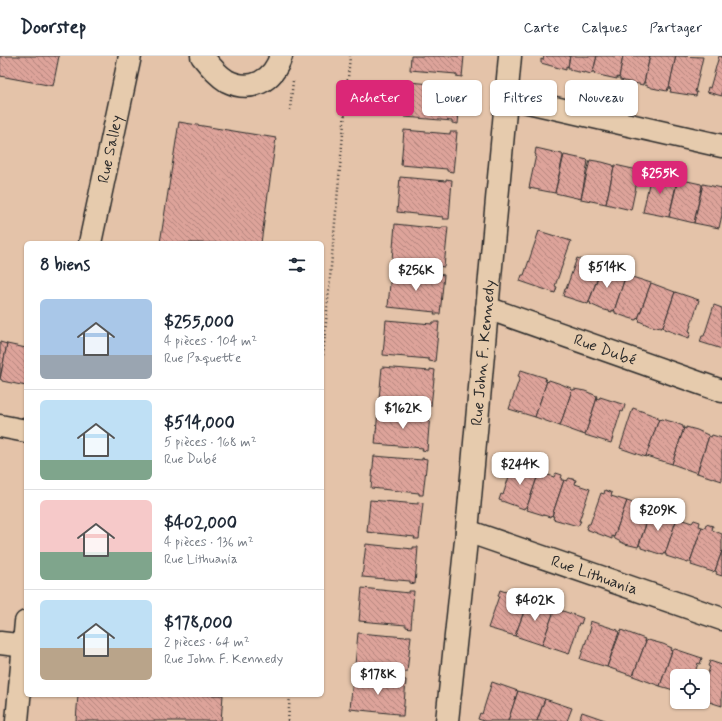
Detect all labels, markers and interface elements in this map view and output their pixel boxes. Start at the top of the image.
text: Doorstep [20,15,86,40]
text: Carte [523,19,559,37]
text: Calques [581,19,627,37]
text: Partager [649,19,702,37]
chip: Acheter [336,80,414,116]
chip: Louer [422,80,482,116]
chip: Filtres [490,80,557,116]
chip: Nouveau [565,80,638,116]
street label: Rue Salley [93,113,128,185]
pin: $255K [632,161,688,195]
text: $255K [641,165,679,182]
text: 8 biens [40,254,90,276]
icon: filters [286,254,308,276]
pin: $514K [579,255,635,289]
pin: $256K [388,258,444,292]
text: $514K [588,259,626,276]
text: $256K [398,262,434,279]
street label: Rue John F. Kennedy [466,279,500,427]
text: $255,000 [164,311,234,333]
icon: home [72,315,120,363]
street label: Rue Dubé [571,329,639,370]
text: 4 pièces · 104 m² [164,333,257,350]
text: Rue Paquette [164,350,241,367]
pin: $162K [375,396,431,430]
text: $162K [384,400,422,417]
text: $514,000 [164,412,235,434]
icon: home [72,416,120,464]
text: 5 pièces · 168 m² [164,434,256,451]
text: Rue Dubé [164,451,217,468]
pin: $244K [492,452,548,486]
text: $244K [501,456,539,473]
pin: $209K [630,498,686,532]
text: $209K [639,502,677,519]
text: $402,000 [164,512,237,534]
icon: home [72,516,120,564]
text: 4 pièces · 136 m² [164,534,254,551]
street label: Rue Lithuania [548,550,641,600]
text: Rue Lithuania [164,551,238,568]
pin: $402K [507,588,563,622]
text: $402K [515,592,555,609]
text: $178,000 [164,612,232,634]
icon: home [72,616,120,664]
text: 2 pièces · 64 m² [164,634,250,651]
text: Rue John F. Kennedy [164,651,283,668]
pin: $178K [350,662,406,696]
text: $178K [360,666,396,683]
map controls [670,669,710,709]
button: locate [670,669,710,709]

